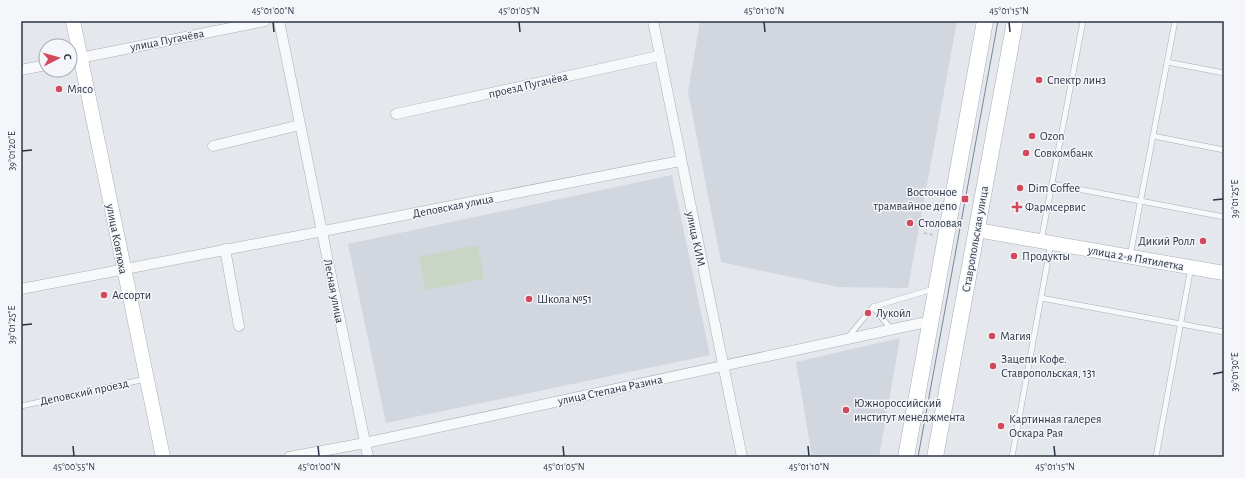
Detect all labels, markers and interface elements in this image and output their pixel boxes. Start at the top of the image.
text: 45°01'00"N [252,6,294,16]
text: 45°01'05"N [498,6,540,16]
text: 45°01'10"N [744,6,784,16]
text: 45°01'15"N [989,6,1029,16]
street label: улица Пугачёва [128,27,206,54]
north arrow [38,38,78,78]
text: С [62,53,73,61]
street label: проезд Пугачёва [487,70,569,101]
place label: Спектр линз [1047,74,1106,86]
marker: Спектр линз [1034,75,1044,85]
place label: Мясо [67,83,93,95]
marker: Мясо [54,84,64,94]
place label: Ozon [1040,130,1064,142]
text: 39°01'20"E [7,131,17,171]
marker: Ozon [1027,131,1037,141]
place label: Совкомбанк [1034,147,1094,159]
marker: Совкомбанк [1021,148,1031,158]
text: 39°01'25"E [1230,180,1240,218]
place label: Dim Coffee [1028,182,1080,194]
marker: Dim Coffee [1015,183,1025,193]
street label: Ставропольская улица [960,184,991,293]
place label: Восточное трамвайное депо [872,186,957,212]
street label: Деповская улица [411,192,495,221]
marker: Восточное трамвайное депо [960,194,970,204]
place label: Фармсервис [1025,201,1086,213]
street label: улица Ковтюха [103,202,130,276]
marker: Фармсервис [1012,202,1022,212]
street label: улица КИМ [683,209,708,268]
place label: Столовая [918,217,962,229]
marker: Столовая [905,218,915,228]
place label: Дикий Ролл [1138,235,1195,247]
marker: Дикий Ролл [1198,236,1208,246]
street label: улица 2-я Пятилетка [1086,243,1185,273]
place label: Продукты [1022,250,1070,263]
marker: Продукты [1009,251,1019,261]
street label: Лесная улица [321,258,346,325]
place label: Ассорти [112,289,151,301]
marker: Ассорти [99,290,109,300]
place label: Школа №51 [537,293,592,305]
marker: Школа №51 [524,294,534,304]
text: 39°01'25"E [7,306,17,344]
place label: Лукойл [876,307,911,320]
marker: Лукойл [863,308,873,318]
place label: Магия [1000,330,1031,342]
marker: Магия [987,331,997,341]
text: 39°01'30"E [1230,352,1240,392]
place label: Зацепи Кофе. Ставропольская, 131 [1001,353,1096,379]
marker: Зацепи Кофе. Ставропольская, 131 [988,361,998,371]
street label: улица Степана Разина [556,373,664,408]
street label: Деповский проезд [39,377,129,407]
place label: Южнороссийский институт менеджмента [854,397,966,424]
marker: Южнороссийский институт менеджмента [841,405,851,415]
place label: Картинная галерея Оскара Рая [1009,413,1101,439]
marker: Картинная галерея Оскара Рая [996,421,1006,431]
text: 45°00'55"N [53,462,95,472]
text: 45°01'00"N [298,462,340,472]
text: 45°01'05"N [543,462,585,472]
text: 45°01'10"N [789,462,829,472]
text: 45°01'15"N [1035,462,1075,472]

